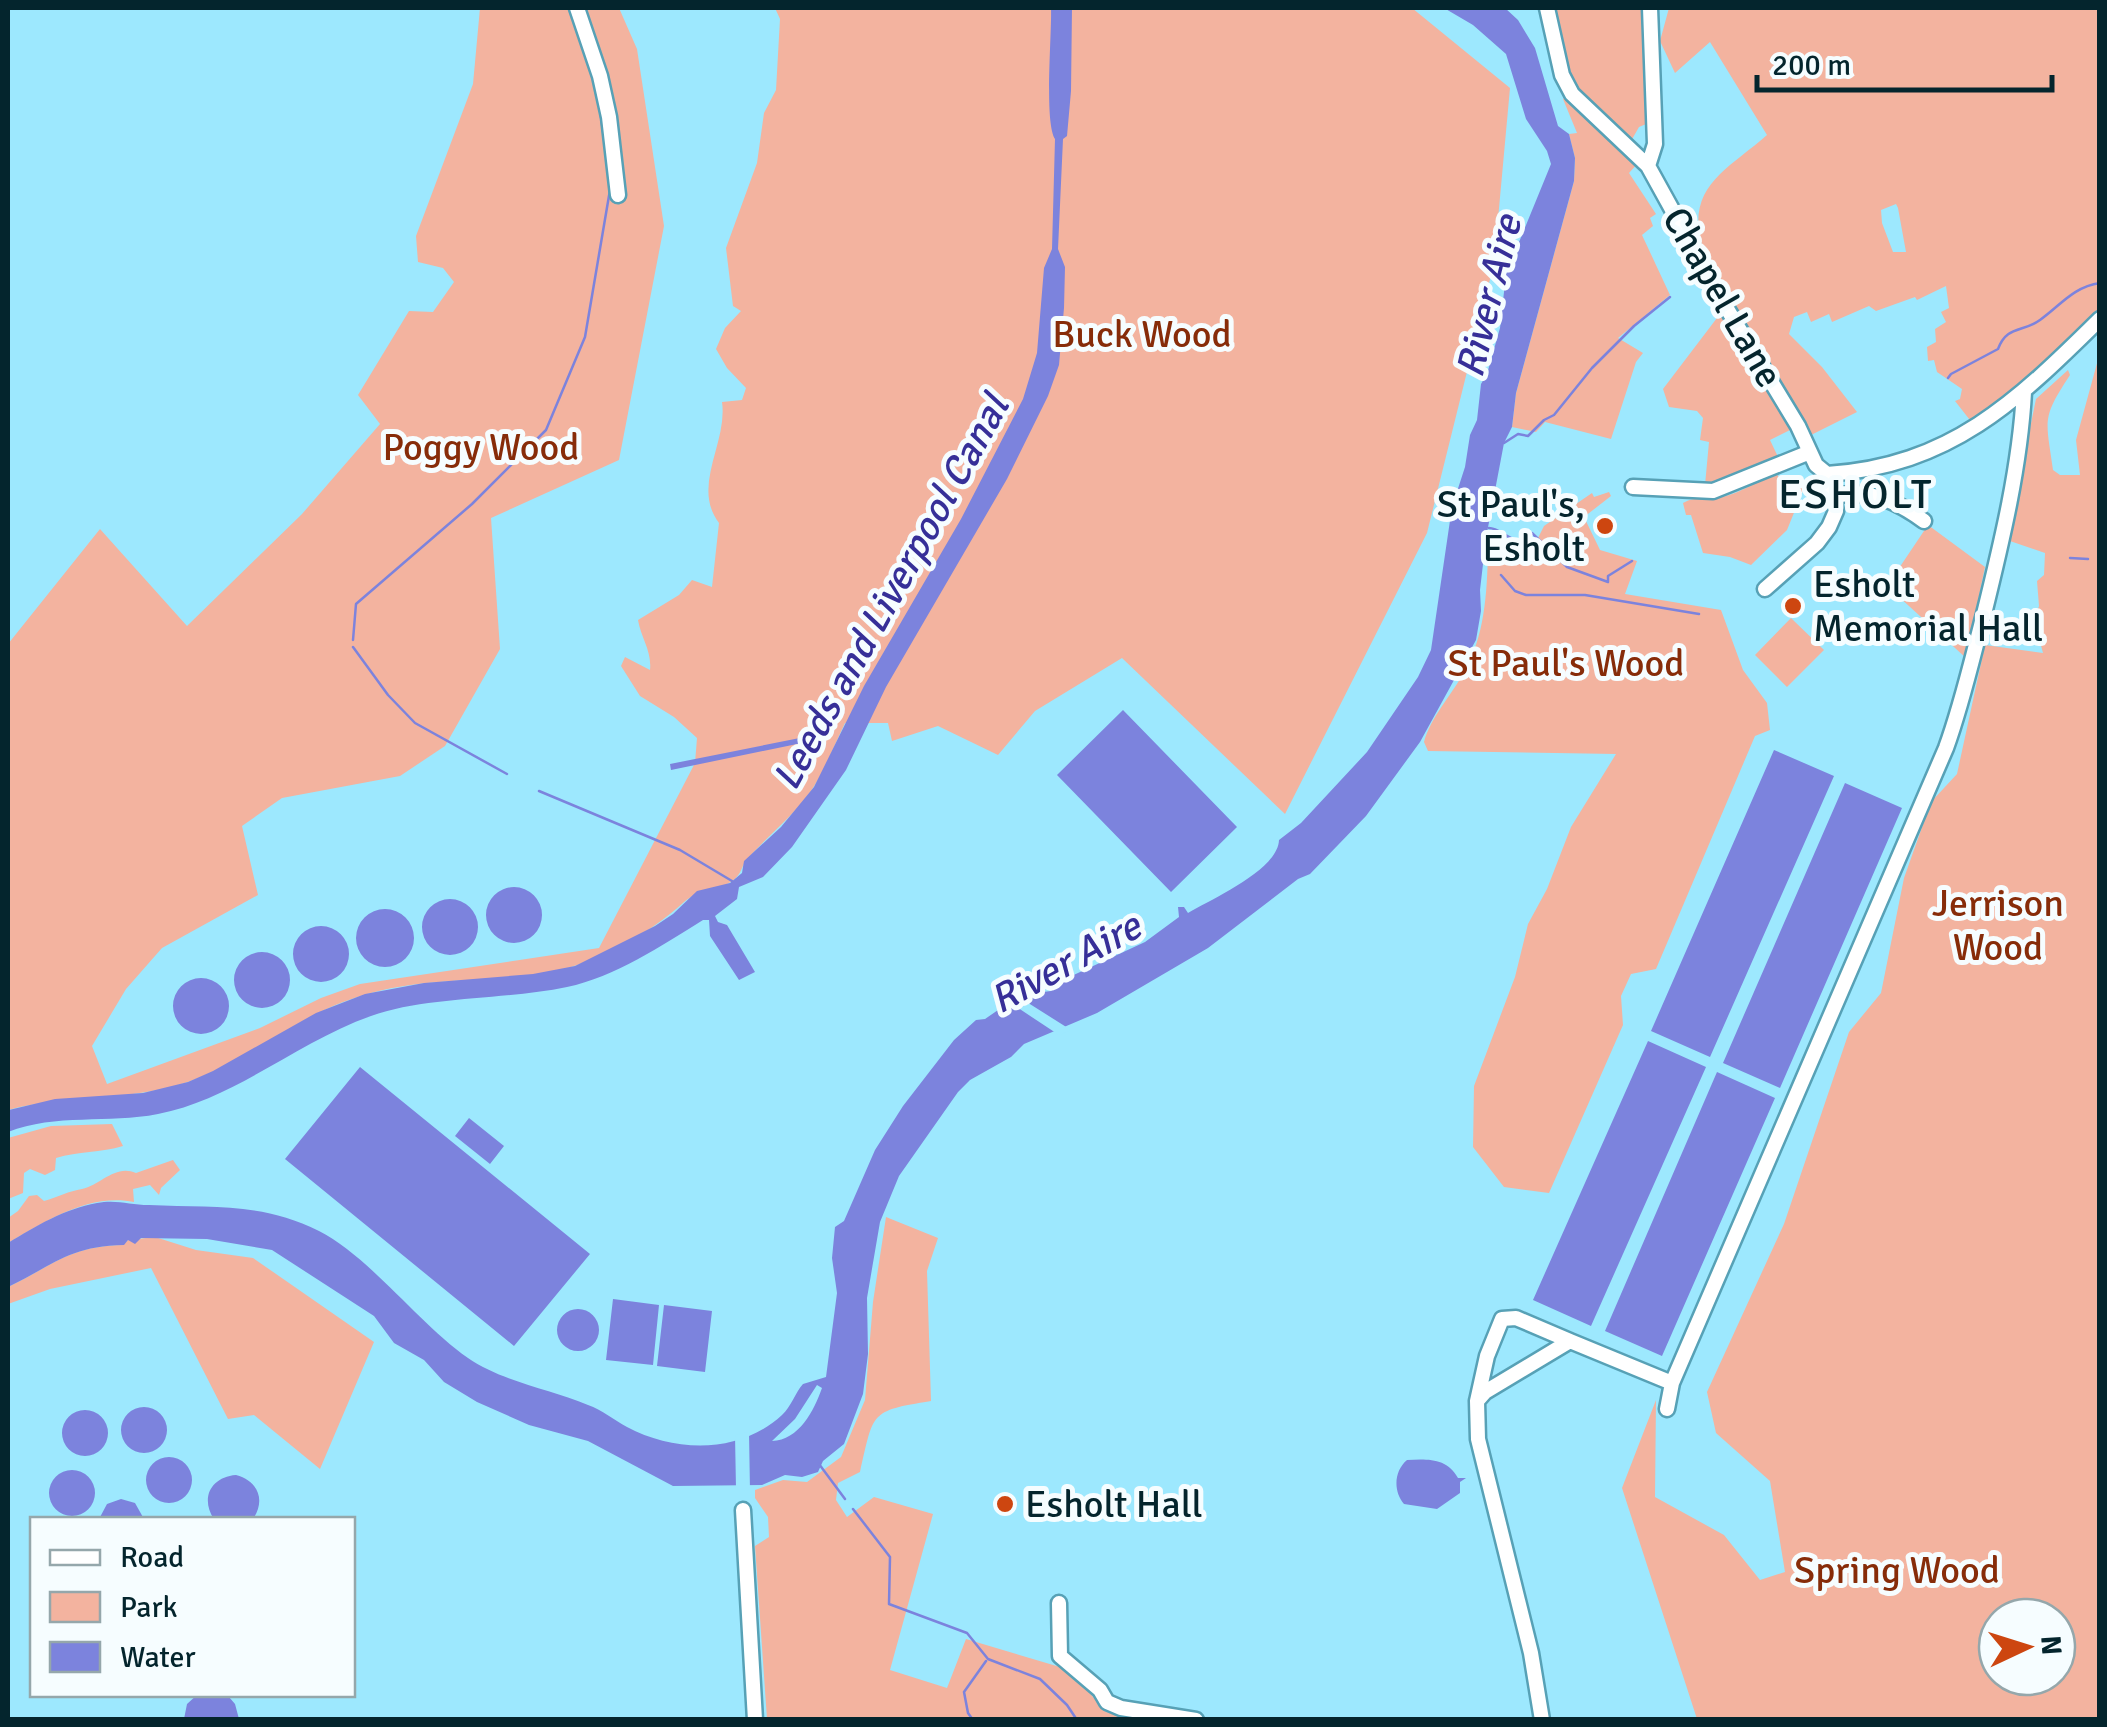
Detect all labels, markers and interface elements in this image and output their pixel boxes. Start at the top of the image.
scale bar [1757,30,2052,92]
text: 200 m [1772,47,1851,84]
street label: Chapel Lane [1652,199,1793,396]
water label: River Aire [1445,208,1534,382]
park label: Buck Wood [1052,311,1232,358]
water label: Leeds and Liverpool Canal [761,383,1022,799]
park label: Poggy Wood [383,424,580,471]
district label: ESHOLT [1778,469,1934,520]
place label: St Paul's, Esholt [1437,481,1585,572]
marker: St Paul's, Esholt [1594,515,1616,537]
place label: Esholt Memorial Hall [1813,561,2043,652]
marker: Esholt Memorial Hall [1782,595,1804,617]
park label: St Paul's Wood [1448,640,1684,687]
park label: Jerrison Wood [1932,880,2064,971]
water label: River Aire [981,900,1151,1025]
place label: Esholt Hall [1025,1481,1203,1528]
marker: Esholt Hall [994,1493,1016,1515]
legend [30,1517,355,1697]
text: Road [120,1539,184,1576]
park label: Spring Wood [1794,1547,2000,1594]
text: Park [120,1589,178,1626]
north arrow [1977,1597,2077,1697]
text: N [2033,1634,2069,1656]
text: Water [120,1639,196,1676]

